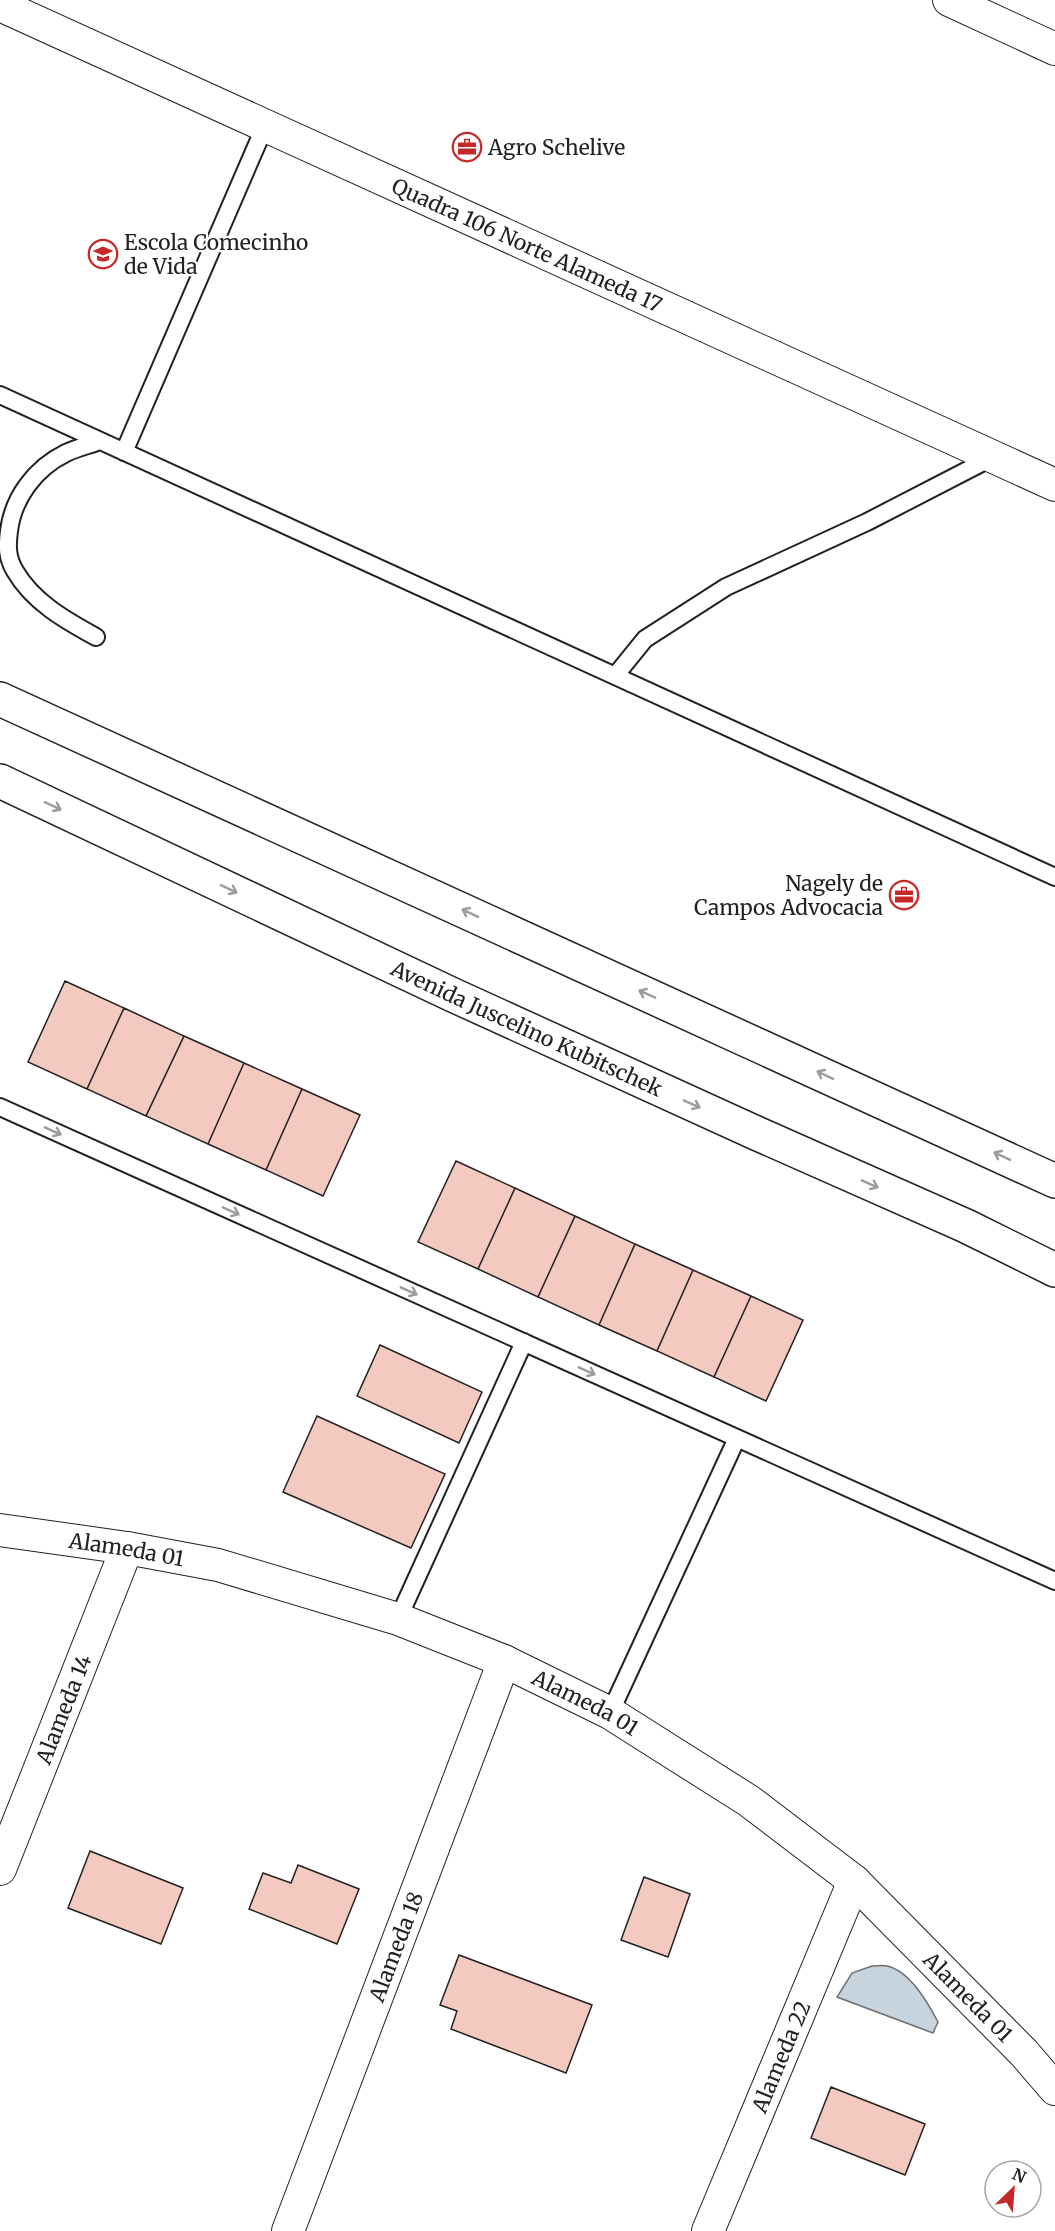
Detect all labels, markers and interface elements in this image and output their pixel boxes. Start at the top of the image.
office icon: Agro Schelive [451,131,483,163]
place label: Agro Schelive [487,134,625,161]
street label: Quadra 106 Norte Alameda 17 [388,172,666,318]
place label: Escola Comecinho de Vida [124,229,308,280]
school or university icon: Escola Comecinho de Vida [87,238,119,270]
one-way arrow [43,801,61,813]
place label: Nagely de Campos Advocacia [694,870,883,921]
office icon: Nagely de Campos Advocacia [888,879,920,911]
one-way arrow [220,884,238,896]
one-way arrow [461,907,479,919]
street label: Avenida Juscelino Kubitschek [386,954,667,1102]
one-way arrow [639,988,657,1000]
one-way arrow [816,1069,834,1080]
one-way arrow [682,1099,700,1110]
one-way arrow [44,1125,62,1137]
one-way arrow [993,1150,1011,1162]
one-way arrow [861,1179,879,1190]
one-way arrow [222,1205,240,1217]
one-way arrow [400,1286,418,1297]
one-way arrow [577,1365,595,1377]
street label: Alameda 01 [66,1526,186,1572]
street label: Alameda 14 [29,1650,97,1769]
street label: Alameda 01 [527,1663,644,1741]
street label: Alameda 18 [362,1888,429,2006]
street label: Alameda 01 [917,1945,1019,2048]
street label: Alameda 22 [745,1997,816,2117]
north arrow [983,2159,1043,2219]
text: N [1009,2164,1030,2187]

